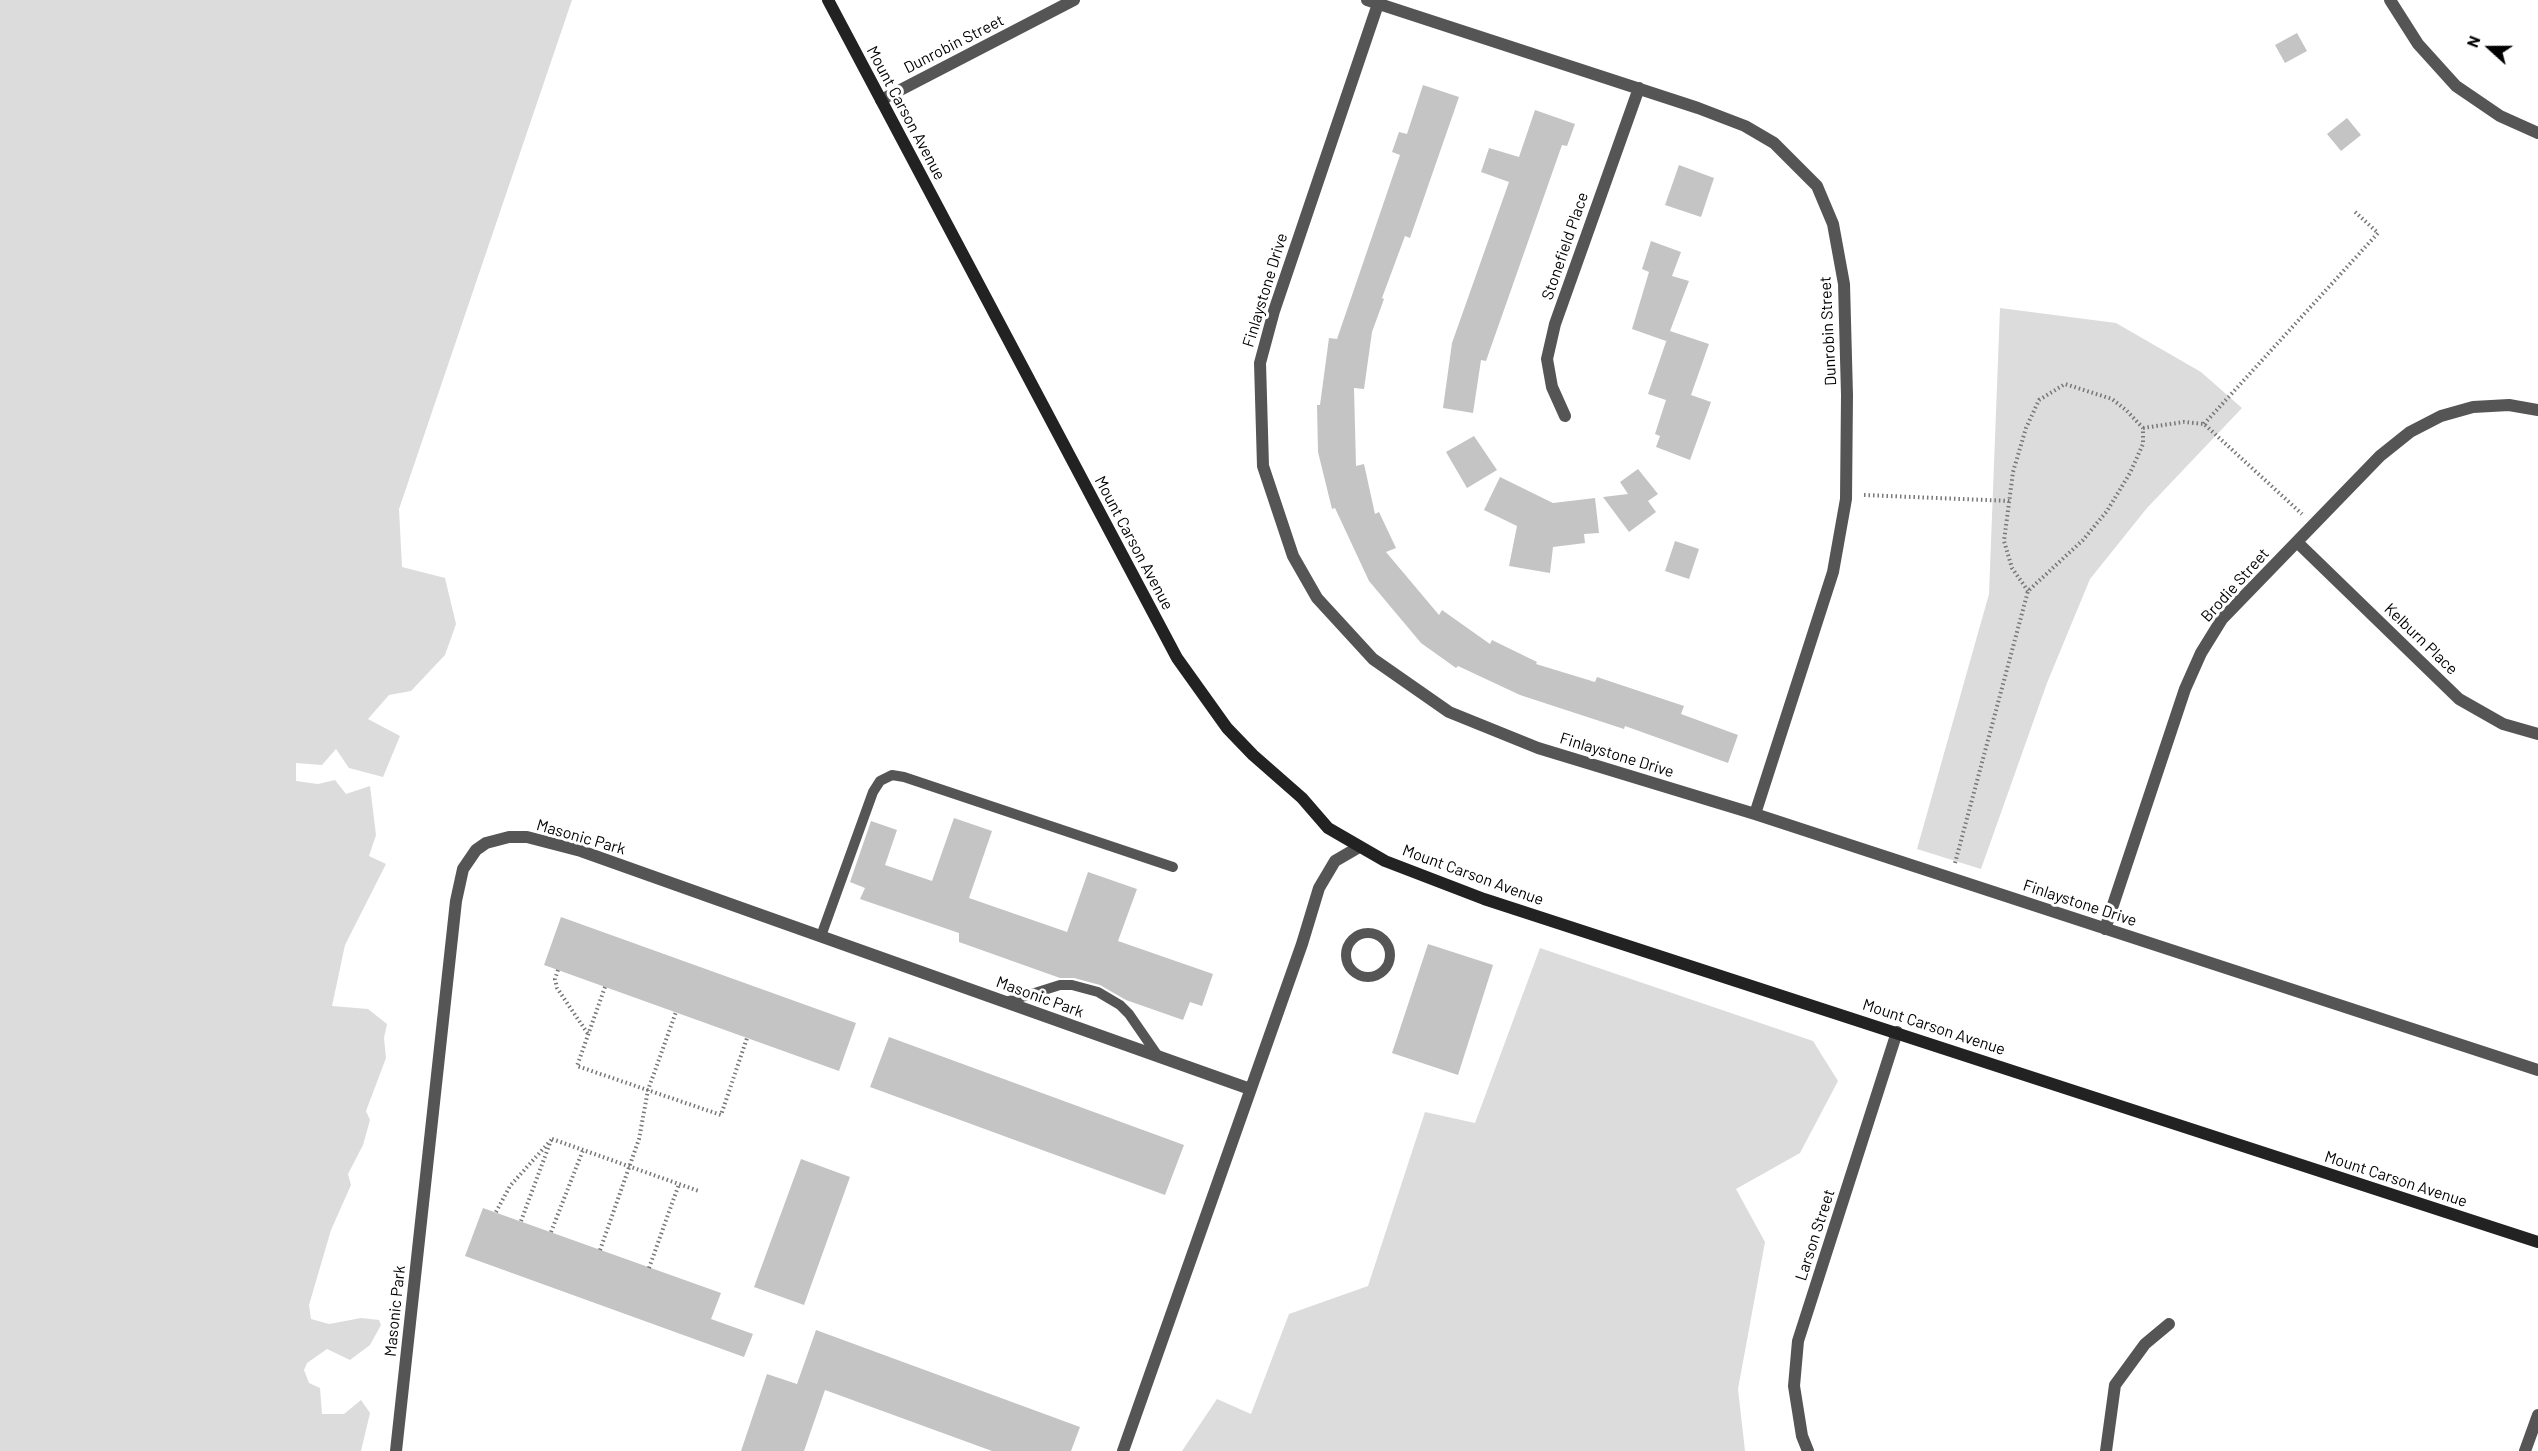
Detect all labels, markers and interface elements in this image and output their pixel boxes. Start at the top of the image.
street label: Dunrobin Street [901,11,1007,77]
north arrow [2460,18,2520,78]
text: N [2462,33,2484,50]
street label: Mount Carson Avenue [863,43,949,183]
street label: Stonefield Place [1538,190,1592,302]
street label: Finlaystone Drive [1239,231,1291,349]
street label: Dunrobin Street [1816,276,1840,386]
street label: Mount Carson Avenue [1091,473,1177,613]
street label: Brodie Street [2197,544,2273,626]
street label: Kelburn Place [2380,599,2462,679]
street label: Finlaystone Drive [1558,729,1676,781]
street label: Masonic Park [534,815,628,859]
street label: Mount Carson Avenue [1400,840,1546,910]
street label: Finlaystone Drive [2021,876,2139,930]
street label: Masonic Park [994,972,1086,1022]
street label: Mount Carson Avenue [1860,995,2008,1059]
street label: Mount Carson Avenue [2322,1147,2470,1211]
street label: Larson Street [1791,1187,1839,1283]
street label: Masonic Park [381,1264,409,1358]

